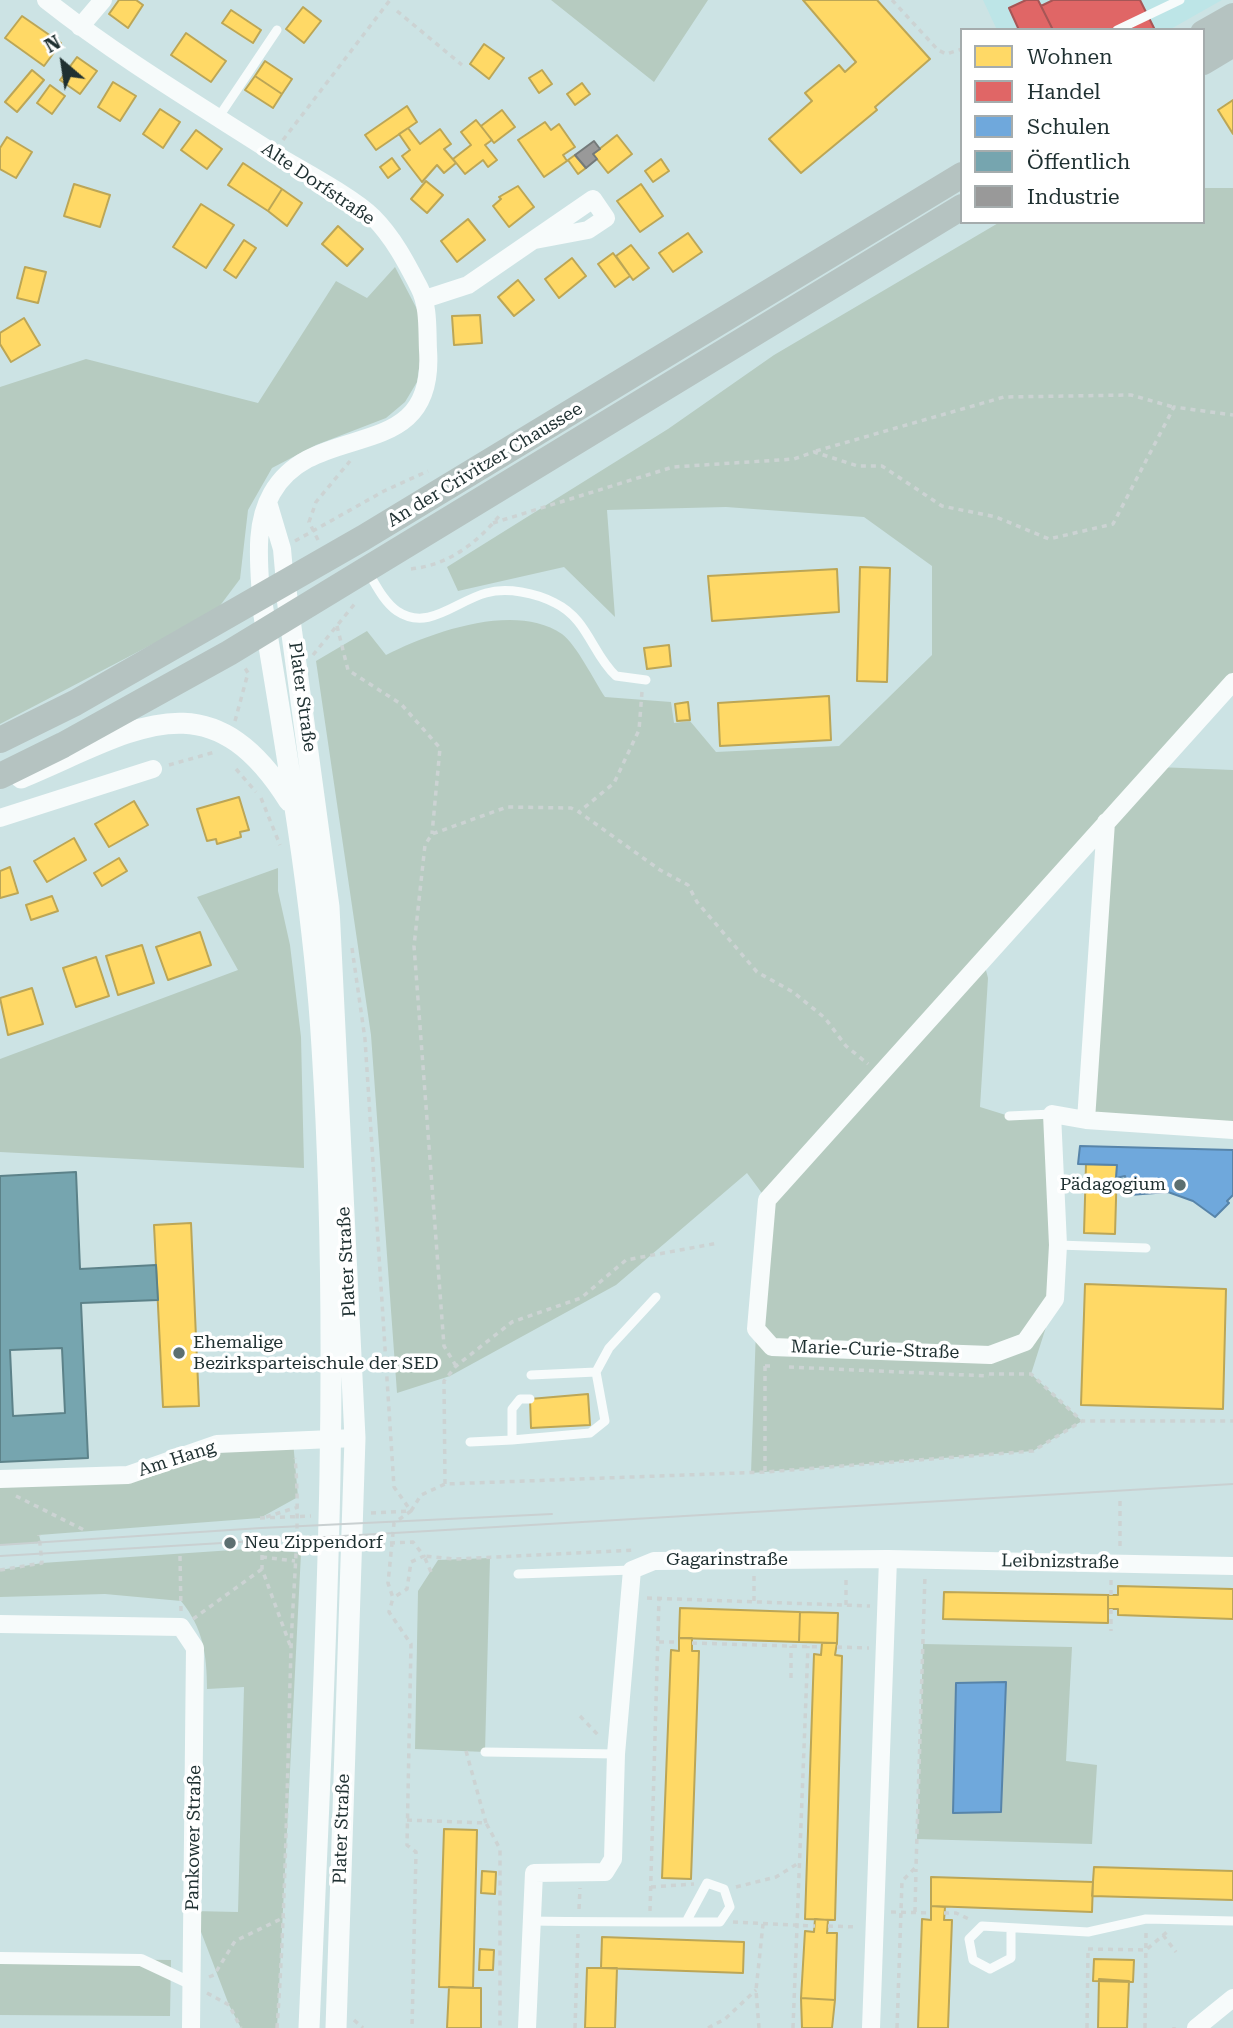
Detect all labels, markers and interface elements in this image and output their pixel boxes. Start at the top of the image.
north arrow [28,28,98,98]
legend [960,28,1205,224]
text: N [41,31,65,58]
text: Wohnen [1027,45,1113,69]
text: Handel [1027,80,1100,104]
text: Schulen [1027,115,1110,139]
street label: Alte Dorfstraße [257,138,379,230]
text: Öffentlich [1027,150,1130,174]
text: Industrie [1027,185,1120,209]
street label: An der Crivitzer Chaussee [384,398,586,532]
street label: Plater Straße [284,641,320,753]
place label: Pädagogium [1060,1174,1166,1196]
marker: Pädagogium [1172,1177,1188,1193]
street label: Plater Straße [333,1206,361,1318]
place label: Ehemalige Bezirksparteischule der SED [193,1332,439,1374]
street label: Marie-Curie-Straße [790,1336,960,1364]
marker: Ehemalige Bezirksparteischule der SED [171,1345,187,1361]
street label: Am Hang [136,1436,218,1482]
place label: Neu Zippendorf [244,1532,383,1554]
marker: Neu Zippendorf [222,1535,238,1551]
street label: Gagarinstraße [666,1549,788,1571]
street label: Leibnizstraße [1001,1550,1119,1574]
street label: Pankower Straße [182,1765,206,1911]
street label: Plater Straße [329,1773,355,1885]

